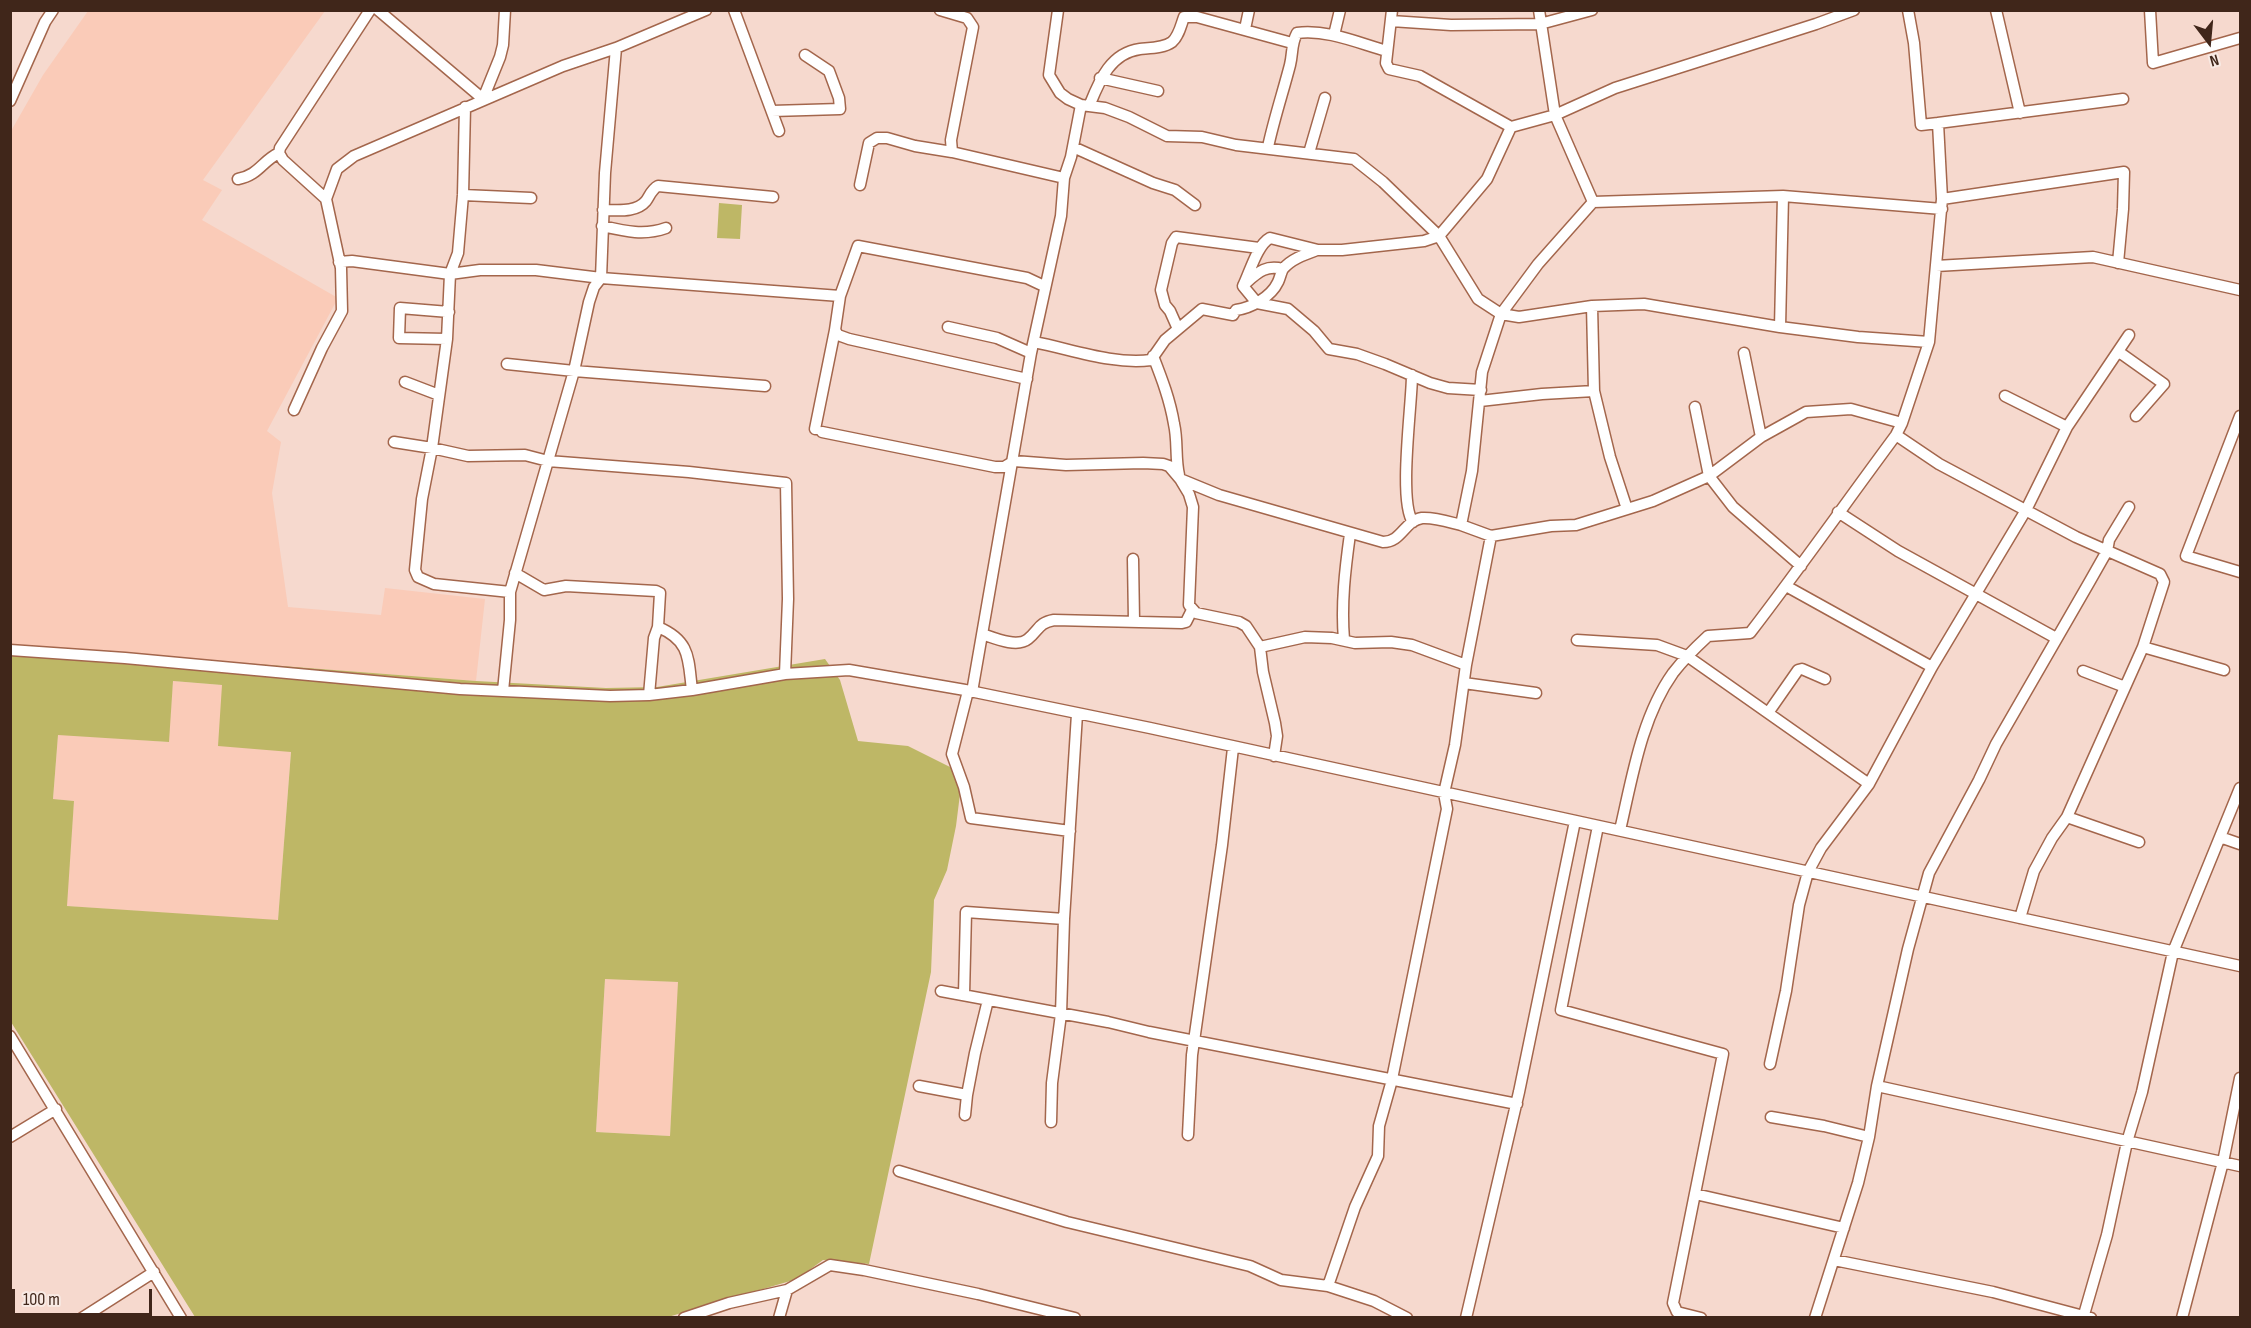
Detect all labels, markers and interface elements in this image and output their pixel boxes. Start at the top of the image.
north arrow [2179,12,2239,72]
text: N [2207,49,2221,70]
scale bar [15,1277,154,1315]
text: 100 m [23,1289,60,1310]

